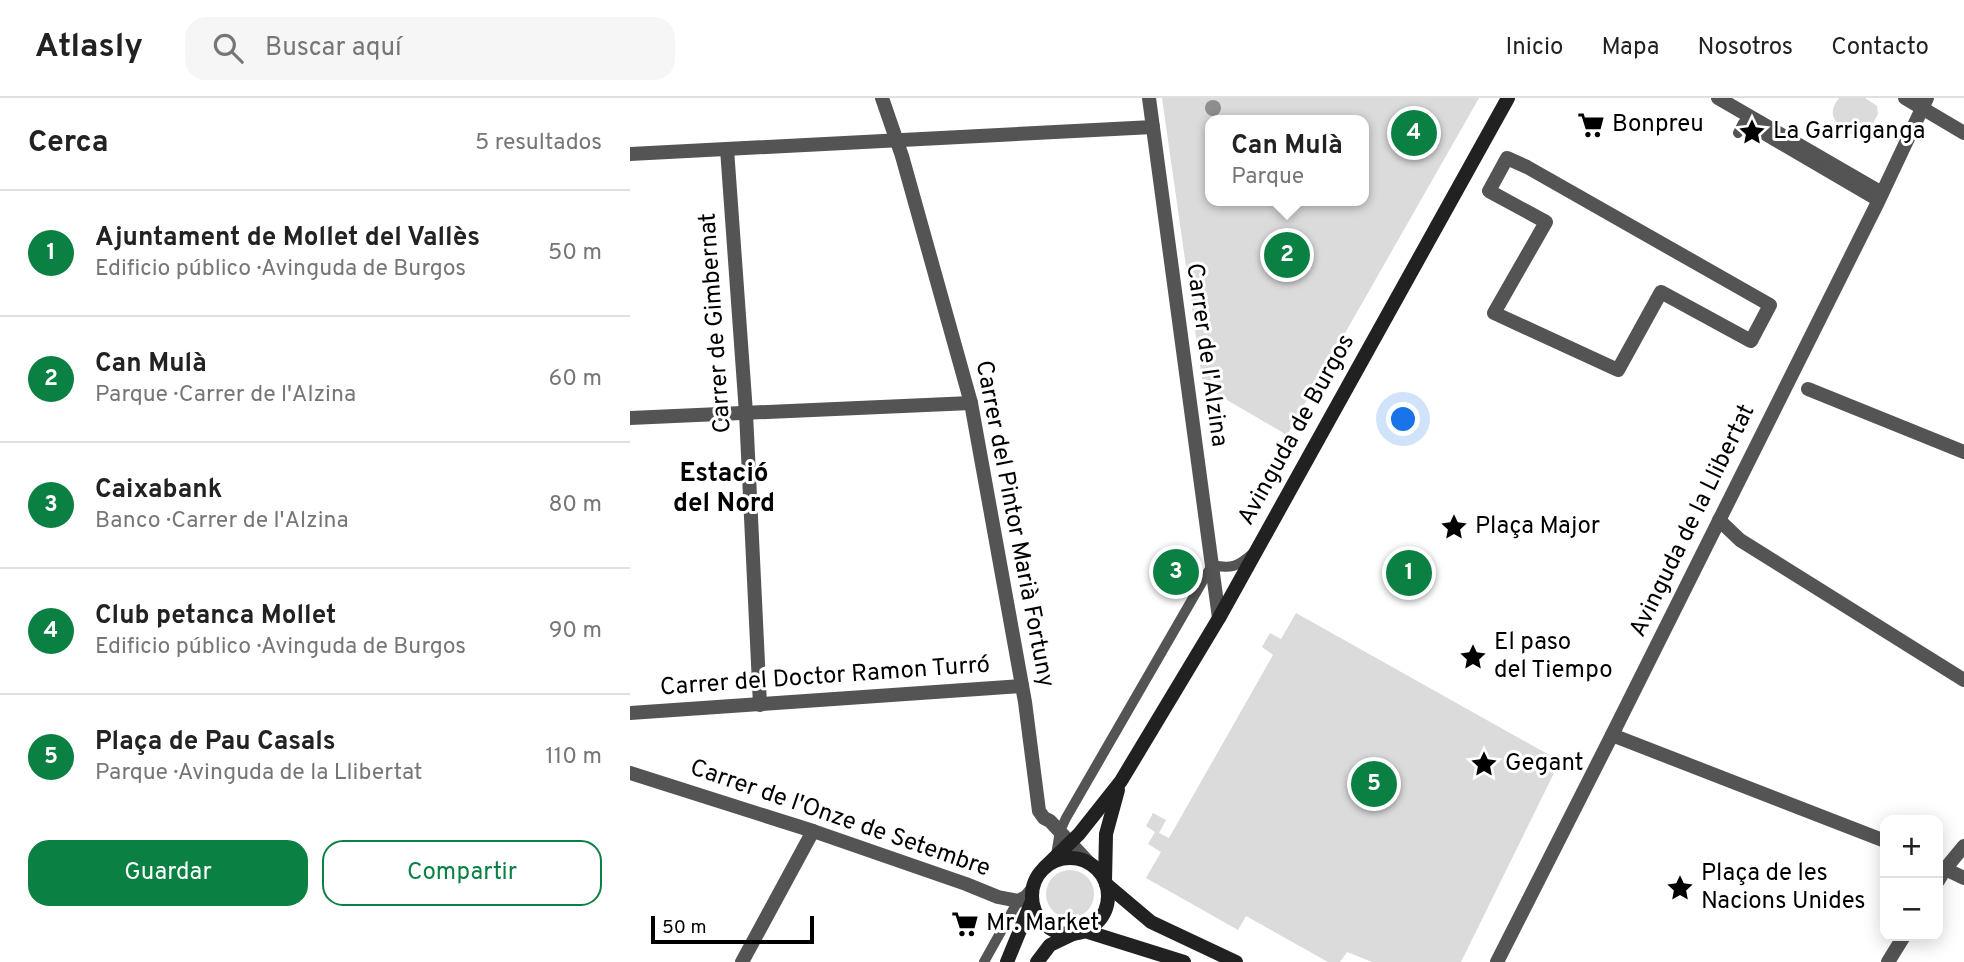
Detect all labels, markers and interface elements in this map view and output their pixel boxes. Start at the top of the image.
search box [185,17,675,80]
text: Atlasly [35,27,143,69]
icon: search [209,29,247,67]
text: Buscar aquí [265,32,402,65]
text: Inicio [1506,33,1563,63]
text: Mapa [1601,33,1660,63]
text: Nosotros [1698,33,1793,63]
text: Contacto [1831,33,1929,63]
pin: 4 [1391,107,1437,159]
supermarket icon: Bonpreu [1576,110,1606,140]
place label: Bonpreu [1612,110,1704,140]
popup [1205,115,1369,206]
place icon: La Garriganga [1737,117,1767,147]
place label: La Garriganga [1773,117,1925,147]
text: Cerca [28,125,108,162]
text: 5 resultados [475,129,602,158]
text: Can Mulà [1231,130,1343,163]
text: Parque [1231,163,1304,192]
street label: Carrer de Gimbernat [693,212,739,434]
text: Ajuntament de Mollet del Vallès [95,222,480,255]
pin: 2 [1264,229,1310,281]
text: 1 [46,239,56,268]
text: 50 m [548,239,602,268]
text: Edificio público · Avinguda de Burgos [95,255,466,284]
street label: Carrer de l'Alzina [1178,261,1234,449]
street label: Avinguda de Burgos [1232,329,1362,531]
text: Can Mulà [95,348,207,381]
street label: Carrer del Pintor Marià Fortuny [968,358,1060,690]
text: 2 [44,365,58,394]
text: 60 m [549,365,602,394]
text: Parque · Carrer de l'Alzina [95,381,356,410]
street label: Avinguda de la Llibertat [1624,400,1762,642]
your location [1386,402,1420,436]
district label: Estació del Nord [673,458,775,521]
text: Caixabank [95,474,222,507]
text: 3 [44,491,58,520]
text: 80 m [549,491,602,520]
text: Banco · Carrer de l'Alzina [95,507,349,536]
place icon: Plaça Major [1439,512,1469,542]
place label: Plaça Major [1475,512,1600,542]
pin: 3 [1153,546,1199,598]
pin: 1 [1386,547,1432,599]
text: Club petanca Mollet [95,600,336,633]
text: 4 [44,617,58,646]
text: 90 m [549,617,602,646]
place label: El paso del Tiempo [1494,628,1613,686]
text: Edificio público · Avinguda de Burgos [95,633,466,662]
place icon: El paso del Tiempo [1458,642,1488,672]
street label: Carrer del Doctor Ramon Turró [659,651,991,703]
text: Plaça de Pau Casals [95,726,336,759]
text: 5 [44,743,58,772]
text: 110 m [545,743,602,772]
place icon: Gegant [1469,749,1499,779]
place label: Gegant [1505,749,1584,779]
street label: Carrer de l'Onze de Setembre [686,753,994,885]
pin: 5 [1351,758,1397,810]
text: Parque · Avinguda de la Llibertat [95,759,423,788]
map controls [1880,815,1943,941]
button: + [1880,815,1943,878]
button: Guardar [28,840,308,906]
button: Compartir [322,840,602,906]
place label: Plaça de les Nacions Unides [1701,859,1866,917]
place icon: Plaça de les Nacions Unides [1665,873,1695,903]
button: − [1880,878,1943,941]
supermarket icon: Mr. Market [950,909,980,939]
place label: Mr. Market [986,909,1099,939]
scale bar [651,913,814,945]
text: 50 m [662,916,707,940]

